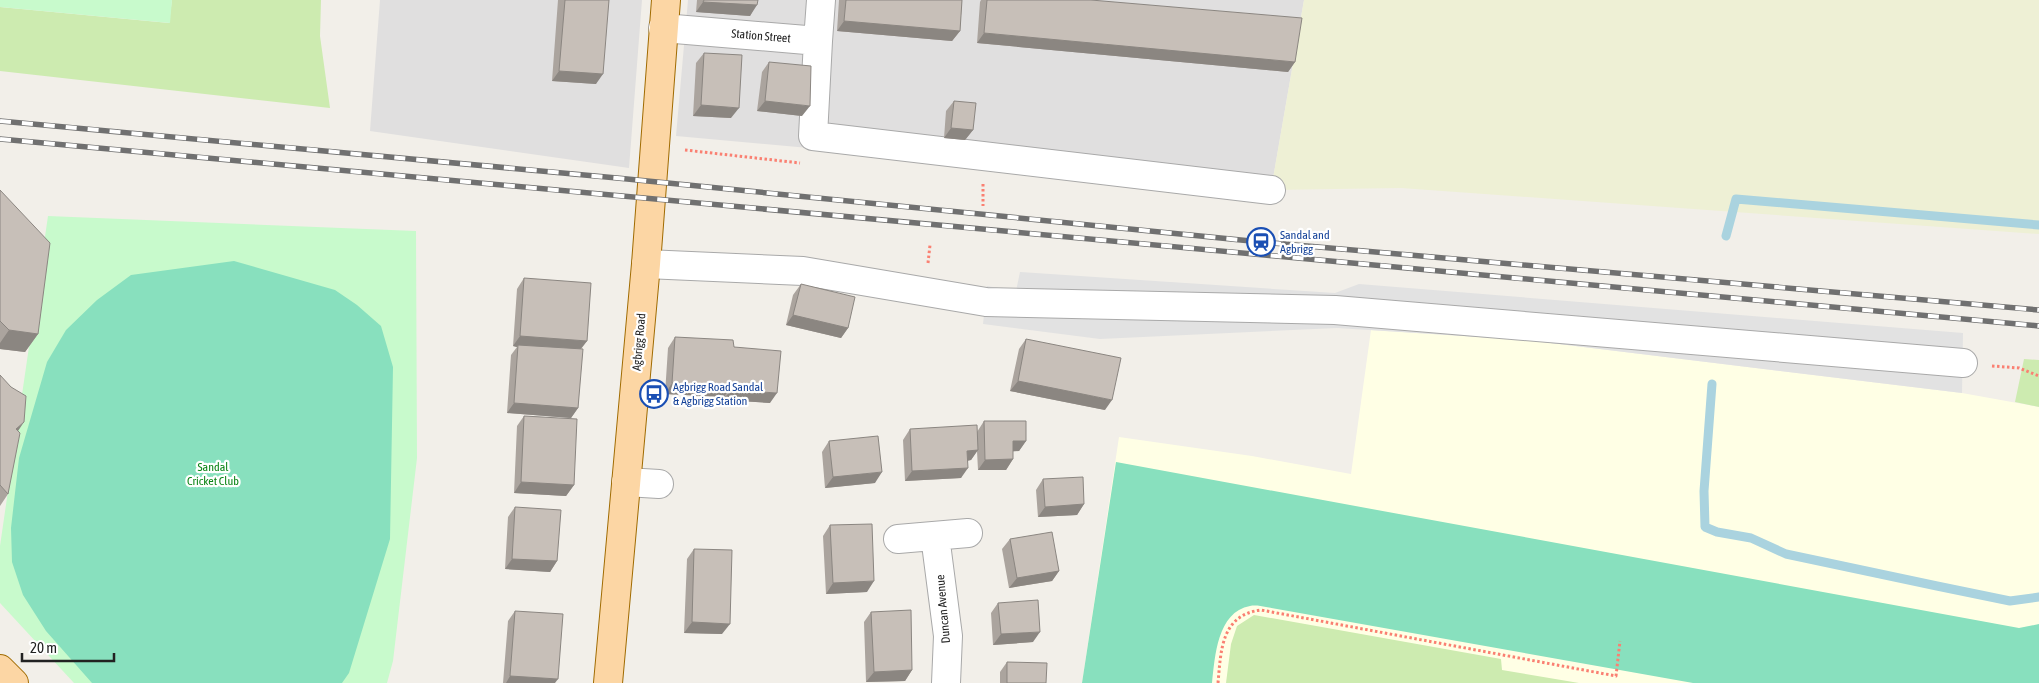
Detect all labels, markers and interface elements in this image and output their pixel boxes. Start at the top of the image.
street label: Station Street [731,26,792,46]
station icon: Sandal and Agbrigg [1246,227,1276,257]
place label: Sandal and Agbrigg [1280,228,1330,256]
street label: Agbrigg Road [630,313,648,371]
bus stop icon: Agbrigg Road Sandal & Agbrigg Station [639,379,669,409]
place label: Agbrigg Road Sandal & Agbrigg Station [673,380,764,408]
park label: Sandal Cricket Club [187,460,239,488]
street label: Duncan Avenue [933,574,953,644]
scale bar [22,630,115,662]
text: 20 m [30,639,57,656]

